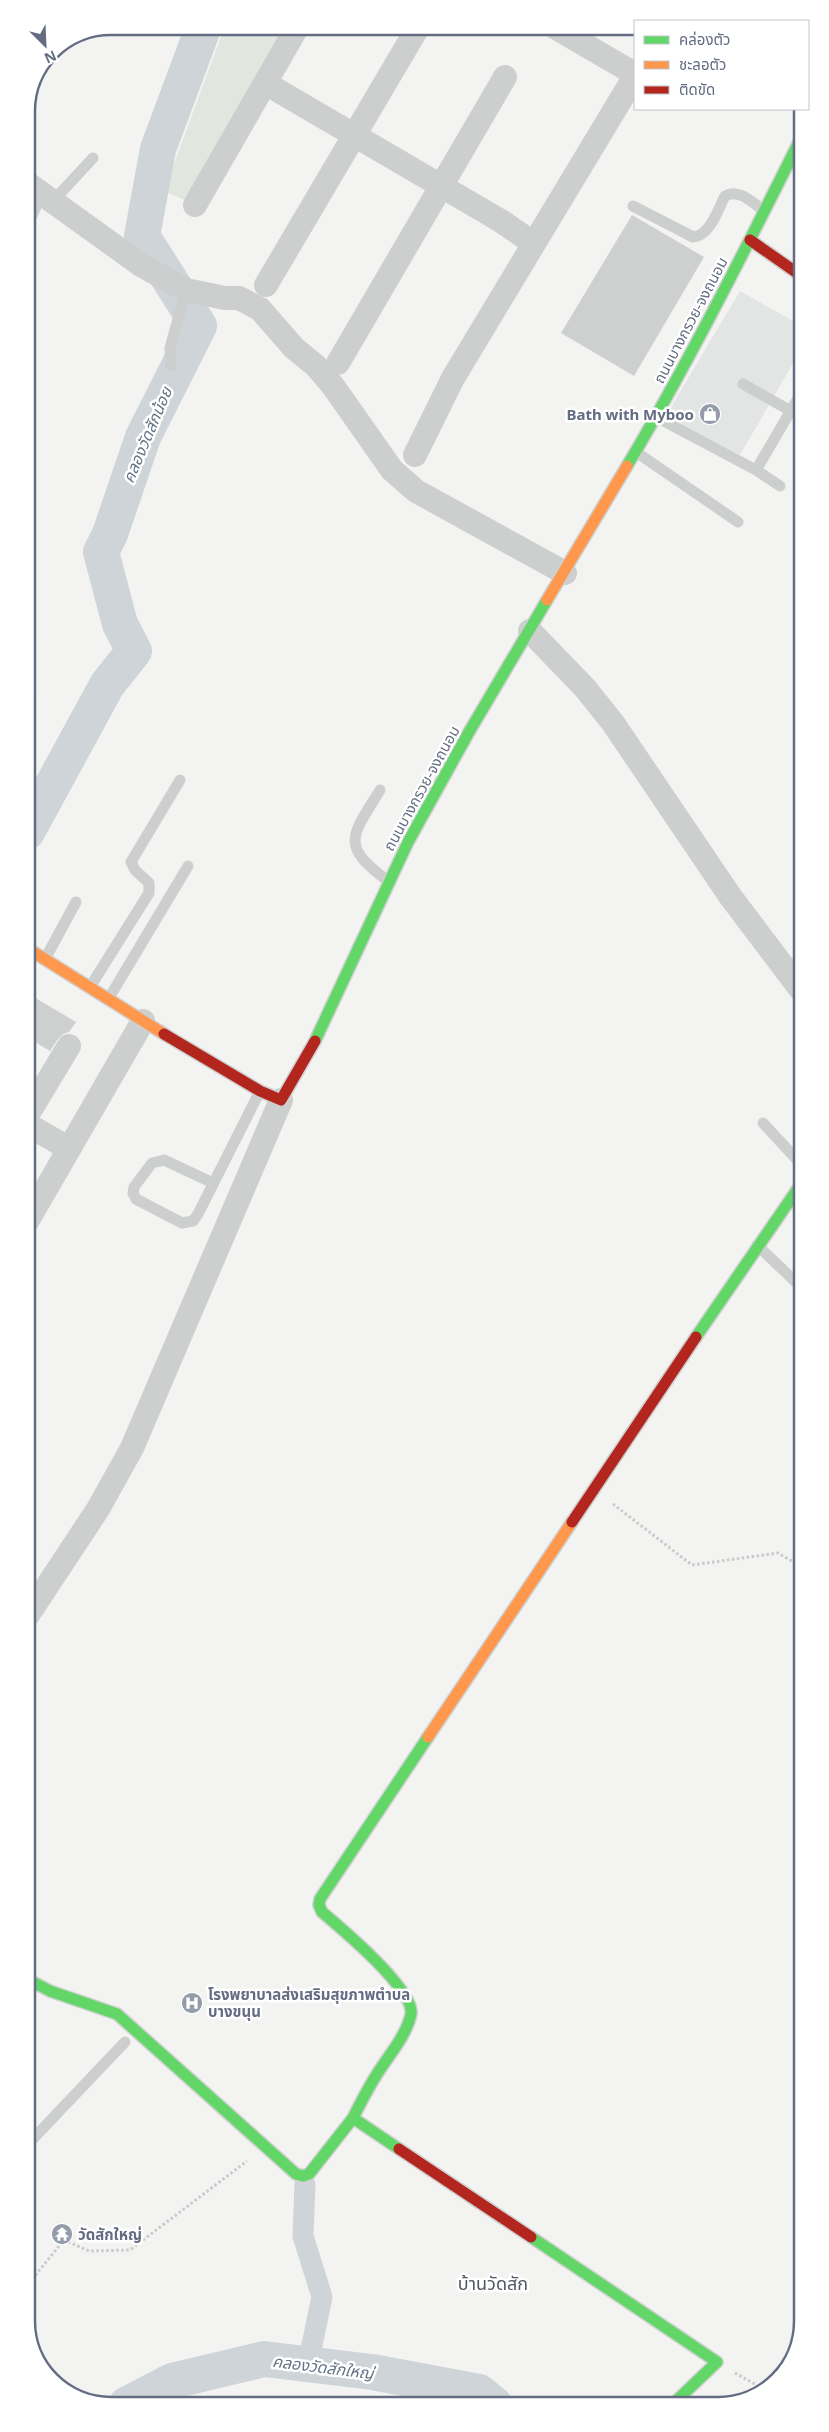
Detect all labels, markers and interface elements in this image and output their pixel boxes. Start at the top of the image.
north arrow [20,20,70,70]
legend [634,20,809,110]
text: คล่องตัว [679,29,730,49]
text: N [41,46,60,68]
text: ชะลอตัว [679,54,726,74]
text: ติดขัด [679,79,715,99]
street label: ถนนบางกรวย-จงถนอม [648,253,732,387]
water label: คลองวัดสักน้อย [117,383,178,486]
shop icon: Bath with Myboo [698,402,722,426]
place label: Bath with Myboo [566,404,694,424]
street label: ถนนบางกรวย-จงถนอม [378,722,464,854]
place label: โรงพยาบาลส่งเสริมสุขภาพตำบล บางขนุน [208,1984,410,2021]
hospital icon: โรงพยาบาลส่งเสริมสุขภาพตำบล บางขนุน [180,1991,204,2015]
temple icon: วัดสักใหญ่ [50,2222,74,2246]
place label: วัดสักใหญ่ [78,2224,142,2244]
district label: บ้านวัดสัก [458,2271,528,2295]
water label: คลองวัดสักใหญ่ [271,2350,377,2384]

